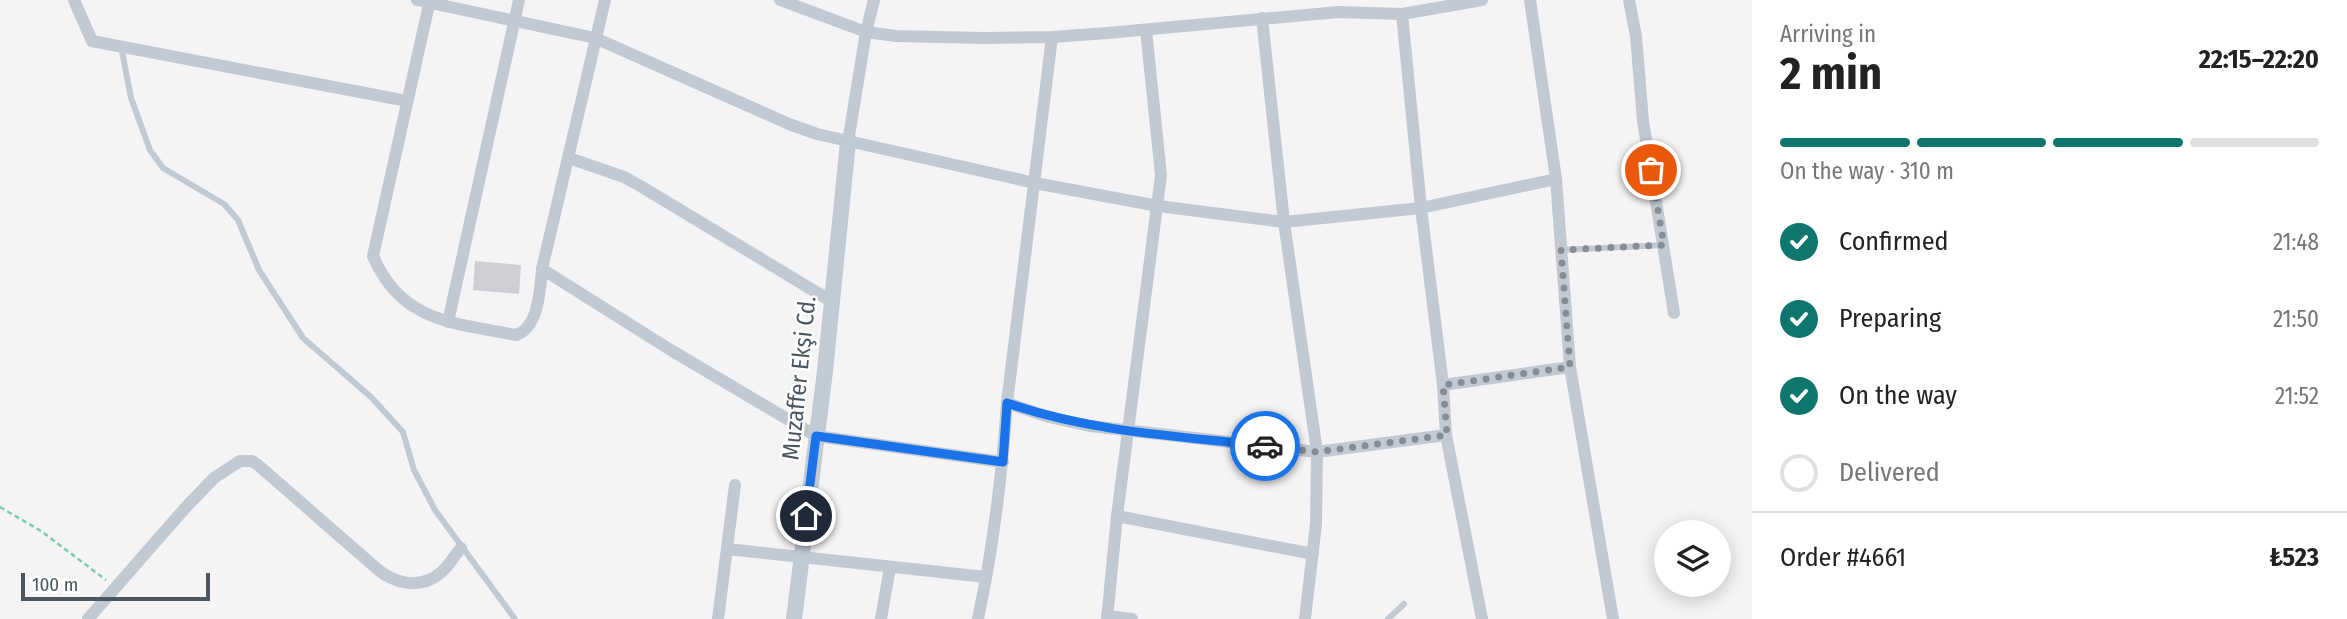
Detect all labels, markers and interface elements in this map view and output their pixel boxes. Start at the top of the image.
text: Arriving in [1780,20,1876,48]
text: 22:15–22:20 [2199,44,2319,75]
text: 2 min [1780,46,1882,101]
pin [1621,140,1681,200]
icon: bag [1632,151,1670,189]
text: On the way · 310 m [1780,157,1954,185]
icon: check [1780,223,1818,261]
text: Confirmed [1839,226,1949,257]
text: 21:48 [2273,228,2319,256]
street label: Muzaffer Ekşi Cd. [776,295,822,461]
icon: check [1780,300,1818,338]
text: Preparing [1839,303,1941,334]
text: 21:50 [2273,305,2319,333]
icon: check [1780,377,1818,415]
text: On the way [1839,380,1957,411]
text: 21:52 [2275,382,2319,410]
courier [1230,411,1300,481]
icon: car [1246,427,1284,465]
text: Delivered [1839,457,1940,488]
pin [776,486,836,546]
icon: home [787,497,825,535]
map controls [1654,520,1731,597]
button: layers [1654,520,1731,597]
text: Order #4661 [1780,542,1906,573]
text: ₺523 [2269,542,2319,573]
scale bar [21,570,210,602]
text: 100 m [32,573,78,596]

